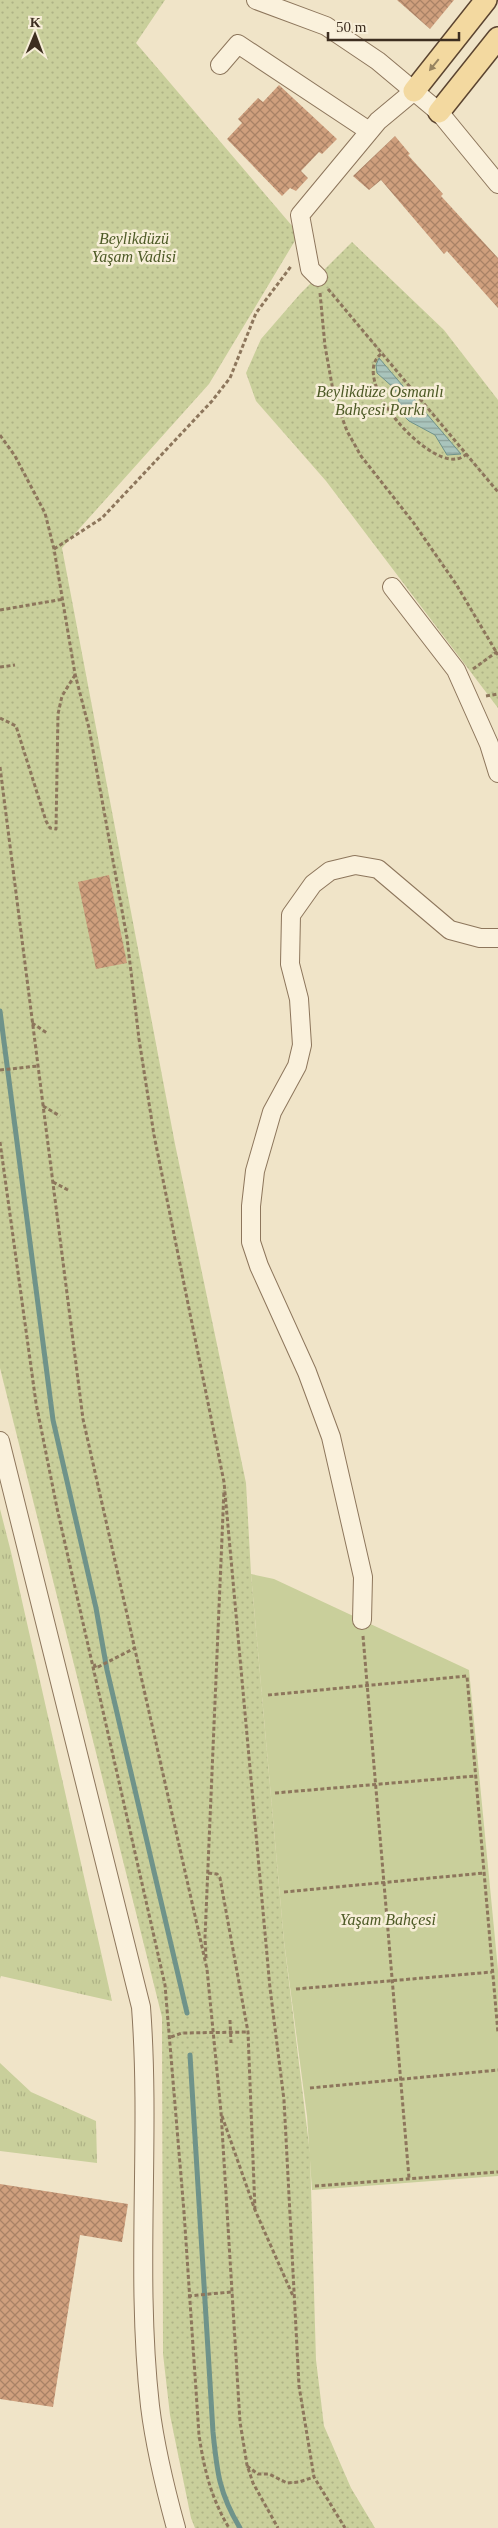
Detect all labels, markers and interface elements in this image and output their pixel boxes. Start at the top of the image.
north arrow [10,10,60,60]
scale bar [328,10,459,42]
text: K [30,15,41,30]
text: 50 m [336,19,367,35]
one-way arrow [429,59,440,72]
park label: Beylikdüzü Yaşam Vadisi [92,230,176,266]
park label: Beylikdüze Osmanlı Bahçesi Parkı [316,383,444,419]
park label: Yaşam Bahçesi [340,1911,436,1929]

